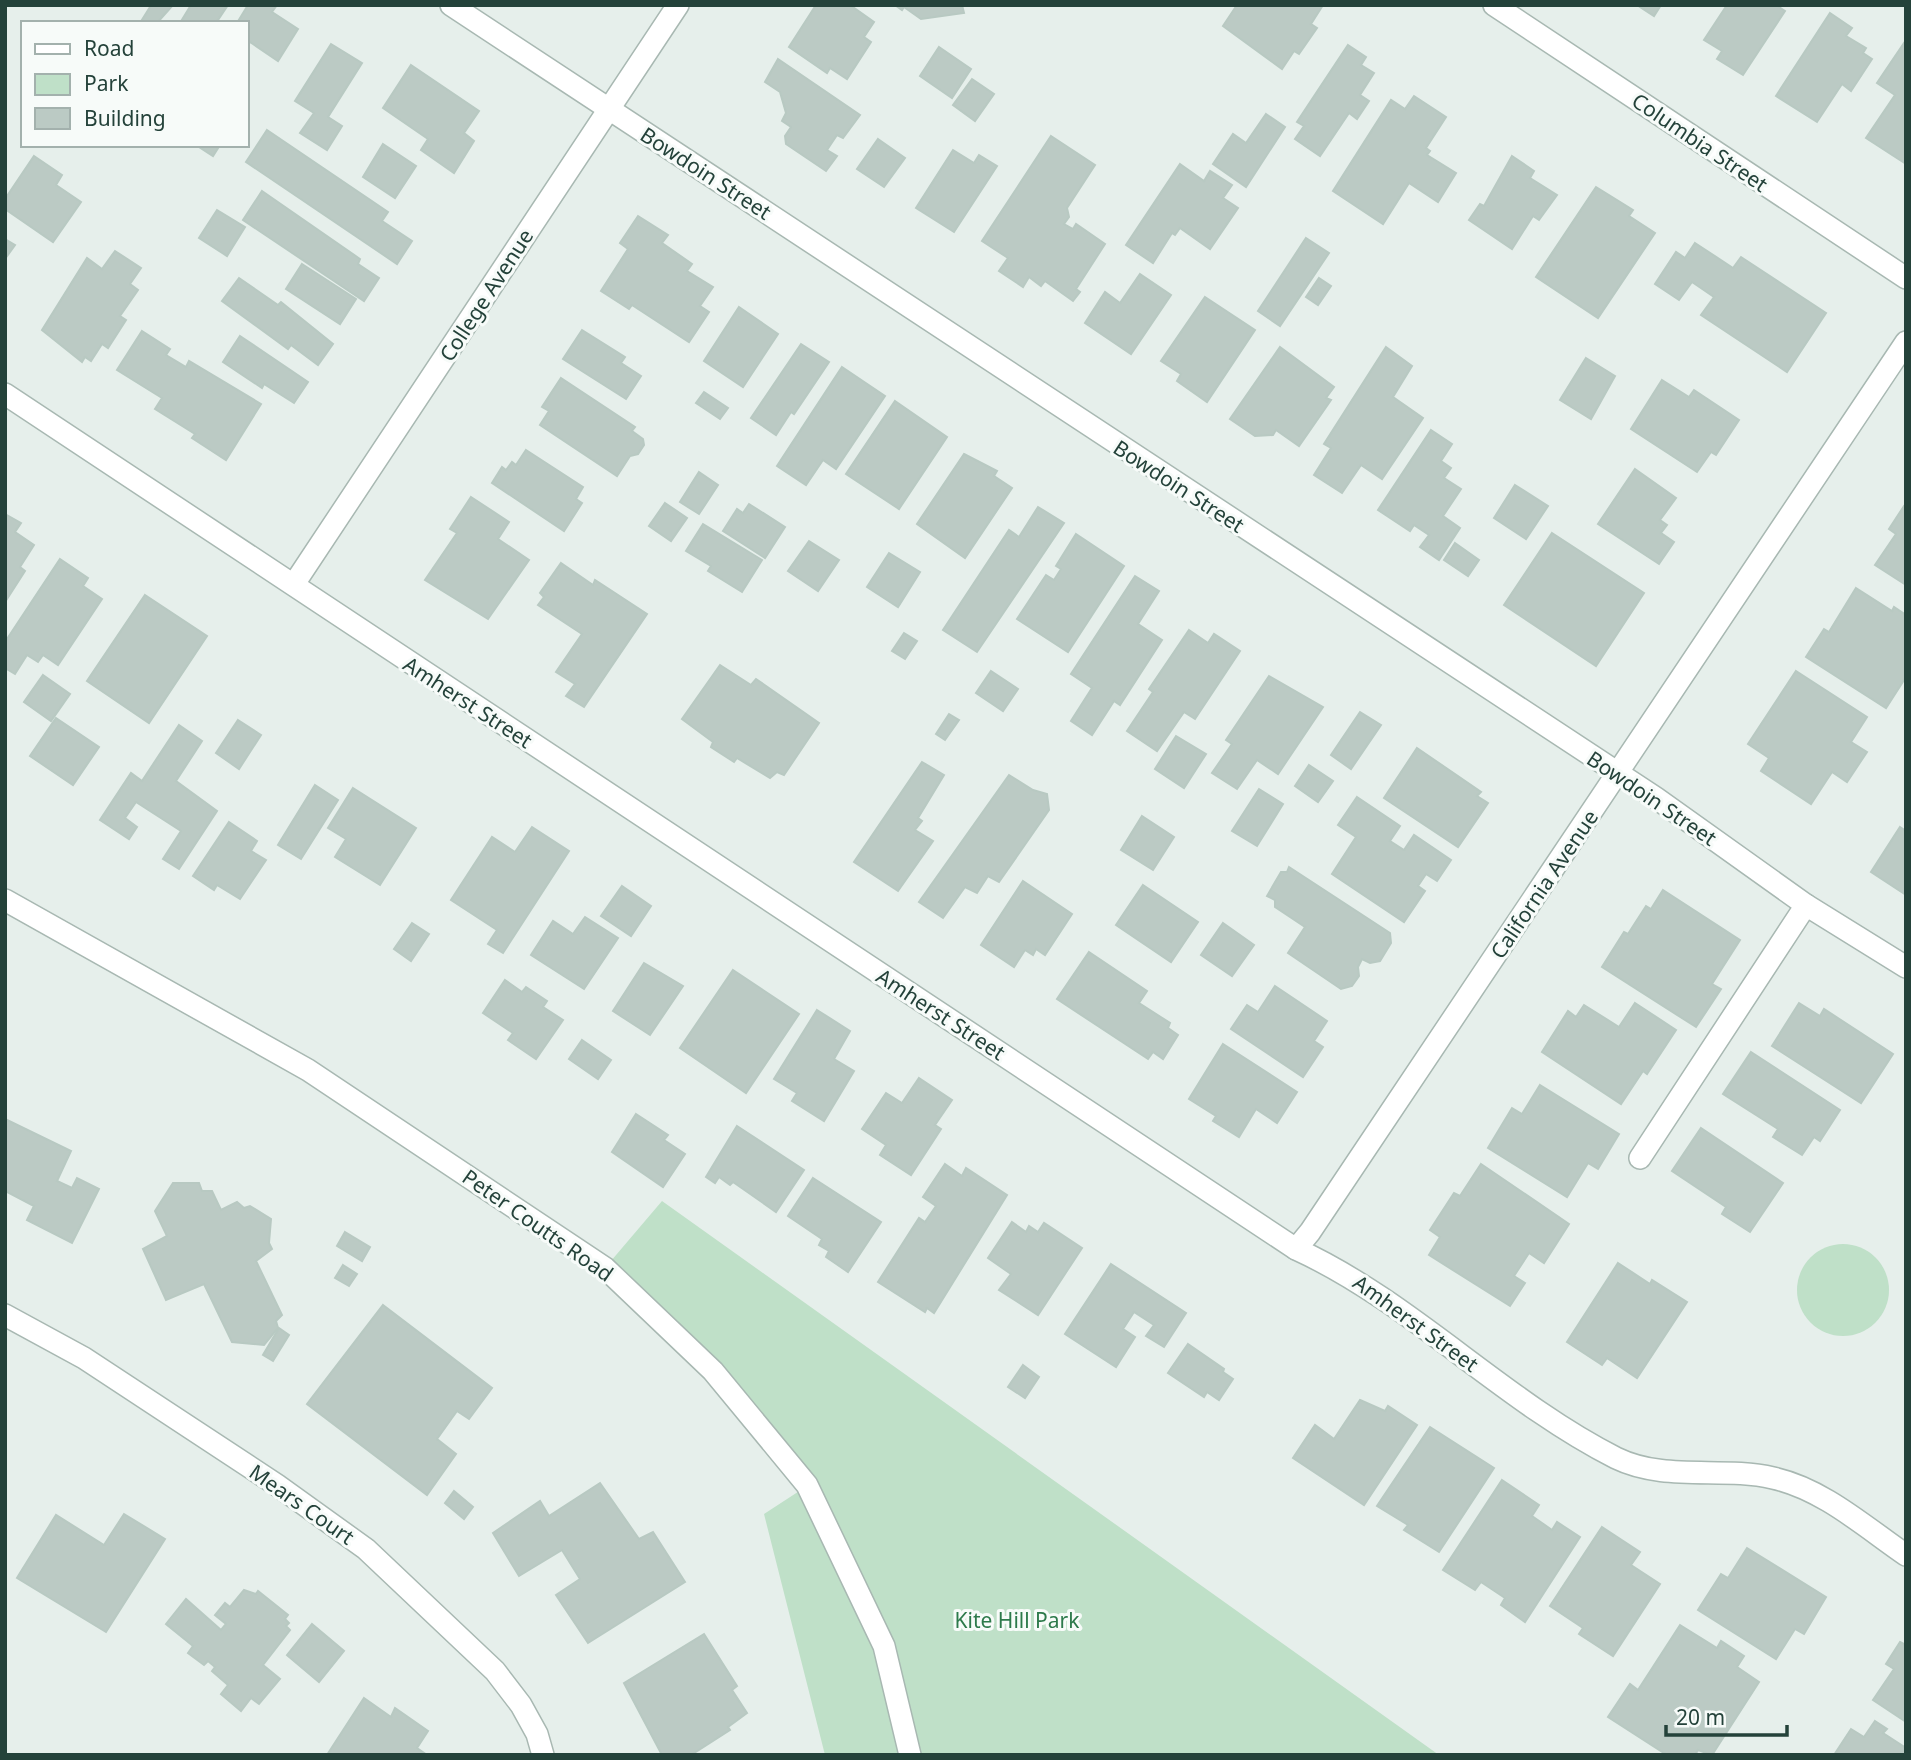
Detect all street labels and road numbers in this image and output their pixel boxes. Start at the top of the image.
street label: Columbia Street [1627,86,1774,198]
street label: Bowdoin Street [635,120,777,226]
street label: College Avenue [433,223,539,367]
street label: Bowdoin Street [1108,433,1250,539]
street label: Amherst Street [398,650,538,754]
street label: Bowdoin Street [1582,744,1723,852]
street label: California Avenue [1484,804,1604,964]
street label: Amherst Street [871,962,1011,1066]
street label: Peter Coutts Road [457,1162,619,1288]
street label: Amherst Street [1348,1268,1485,1378]
street label: Mears Court [244,1458,360,1551]

